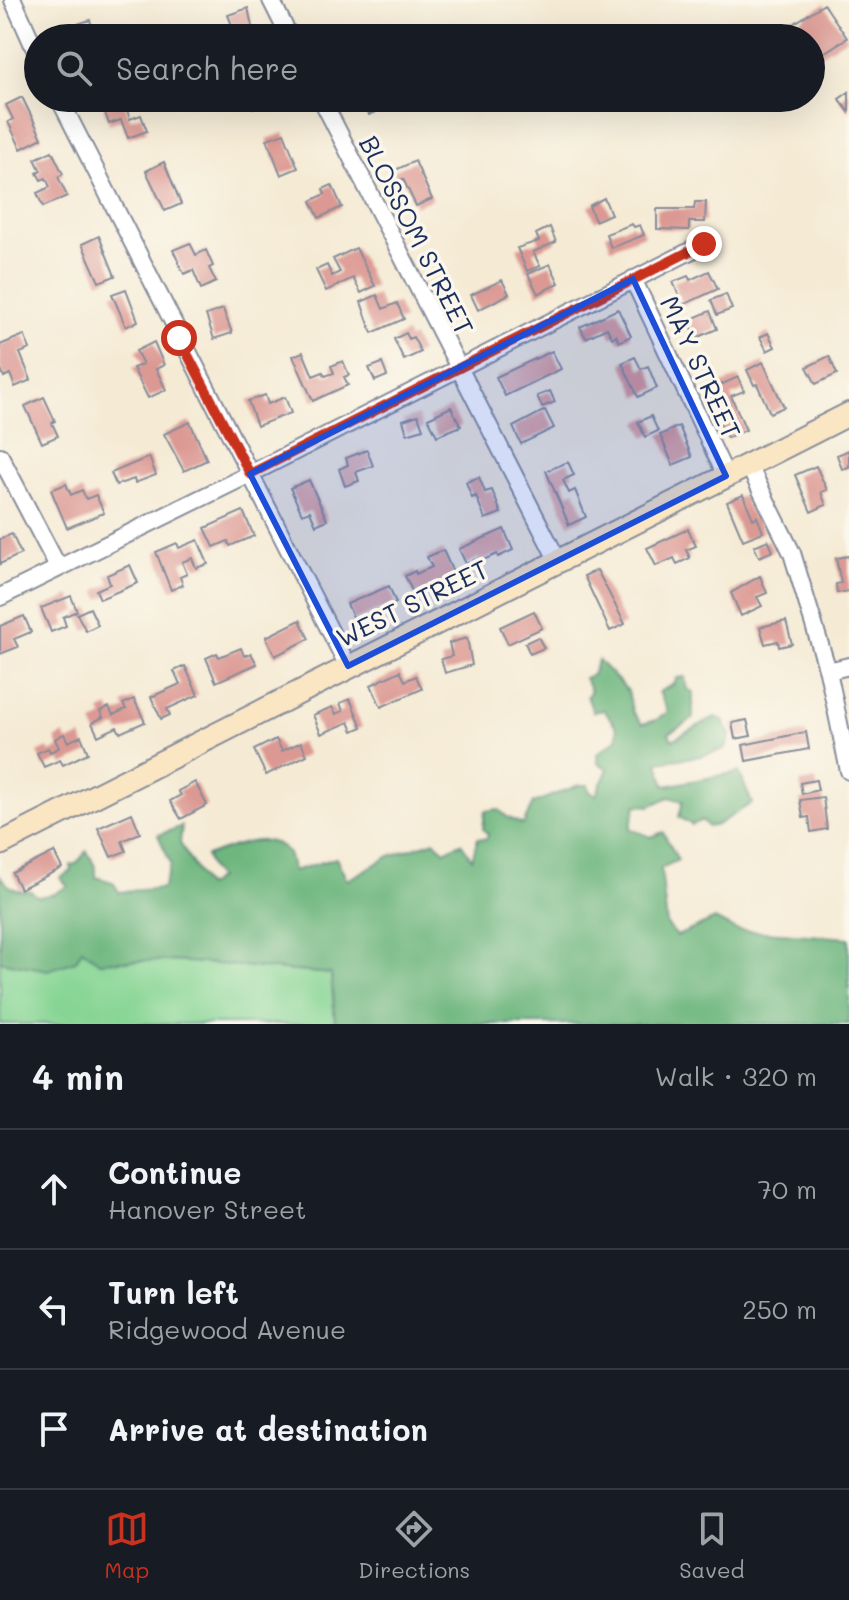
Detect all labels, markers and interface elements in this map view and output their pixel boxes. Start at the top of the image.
search box [24,24,825,112]
icon: search [52,46,96,90]
text: Search here [116,48,299,88]
street label: BLOSSOM STREET [352,130,482,340]
route end [686,226,722,262]
street label: MAY STREET [653,290,749,444]
route start [161,320,197,356]
street label: WEST STREET [330,552,494,654]
text: 4 min [32,1054,124,1099]
text: Walk · 320 m [655,1059,817,1093]
text: Continue [108,1152,241,1192]
icon: ahead [32,1167,76,1211]
text: 70 m [757,1172,817,1206]
text: Hanover Street [108,1192,307,1226]
text: Turn left [108,1272,239,1312]
icon: left [32,1287,76,1331]
text: 250 m [742,1292,817,1326]
text: Ridgewood Avenue [108,1312,346,1346]
icon: arrive [32,1407,76,1451]
text: Arrive at destination [108,1409,428,1449]
tab: Map [105,1507,149,1584]
tab: Directions [358,1507,470,1584]
tab: Saved [679,1507,744,1584]

